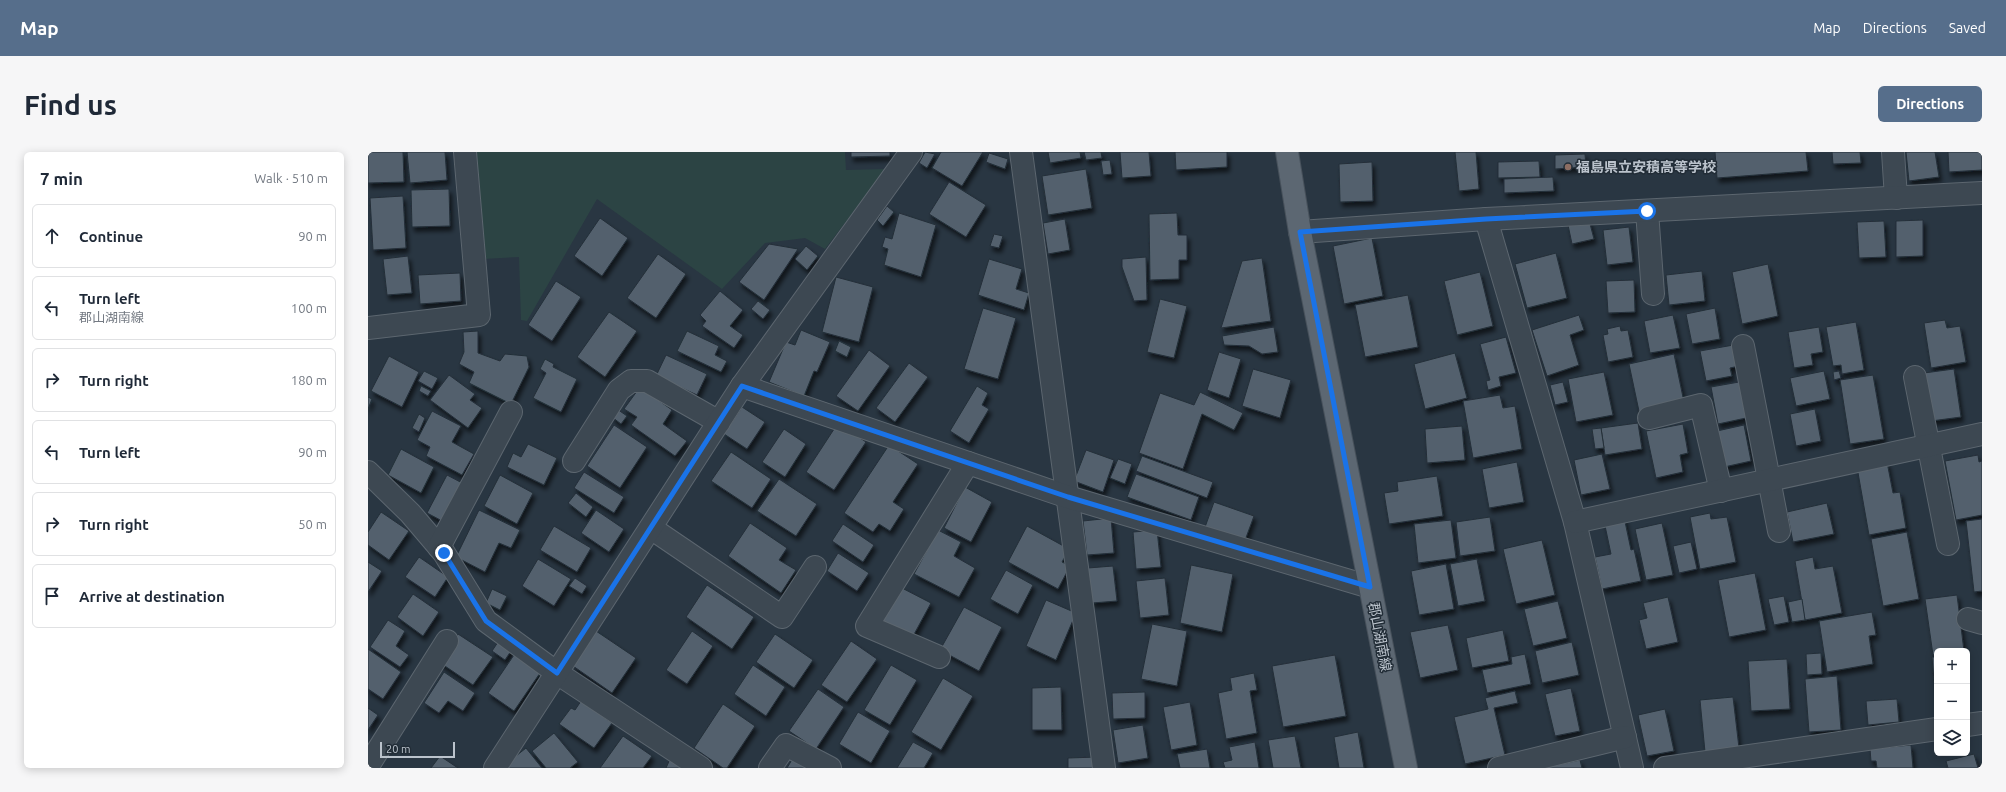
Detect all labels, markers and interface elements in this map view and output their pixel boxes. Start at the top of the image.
text: Map [20,17,59,39]
text: Map [1813,20,1841,36]
text: Directions [1863,20,1927,36]
text: Saved [1949,20,1986,36]
button: Directions [1878,86,1982,122]
text: Find us [24,89,117,120]
place label: 福島県立安積高等学校 [1576,159,1716,175]
marker: 福島県立安積高等学校 [1563,162,1573,172]
text: 7 min [40,169,83,188]
text: Walk · 510 m [254,171,328,185]
route start [1638,202,1656,220]
icon: ahead [41,225,63,247]
text: Continue [79,228,143,245]
text: 90 m [298,229,327,243]
text: Turn left [79,290,140,307]
icon: left [41,297,63,319]
text: 100 m [291,301,327,315]
text: 郡山湖南線 [79,310,144,324]
icon: right [41,369,63,391]
text: Turn right [79,372,149,389]
text: 180 m [291,373,327,387]
icon: left [41,441,63,463]
text: Turn left [79,444,140,461]
text: 90 m [298,445,327,459]
icon: right [41,513,63,535]
text: Turn right [79,516,149,533]
text: 50 m [298,517,327,531]
route end [435,544,453,562]
icon: arrive [41,585,63,607]
text: Arrive at destination [79,588,225,605]
street label: 郡山湖南線 [1365,601,1395,673]
map controls [1934,648,1970,756]
button: + [1934,648,1970,684]
button: − [1934,684,1970,720]
button: layers [1934,720,1970,756]
scale bar [380,740,455,759]
text: 20 m [386,743,410,755]

